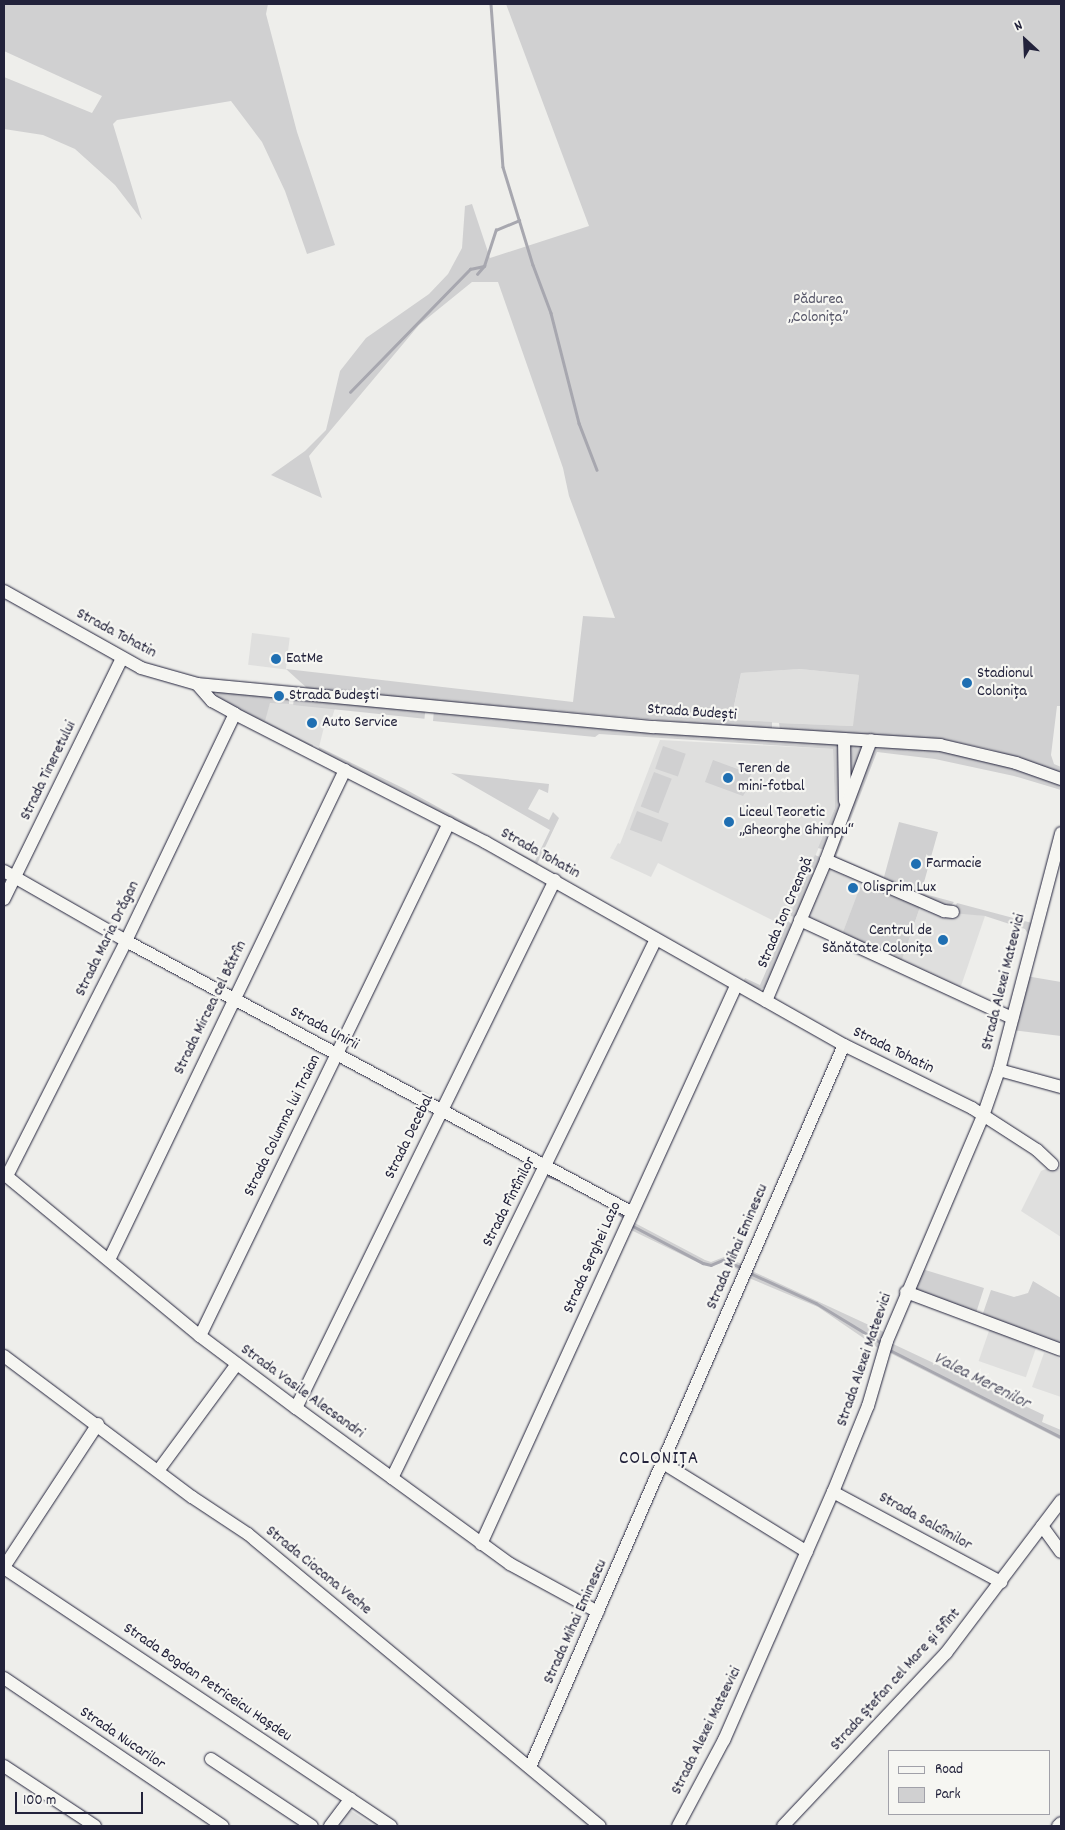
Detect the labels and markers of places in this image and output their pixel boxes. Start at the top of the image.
place label: EatMe [286,649,323,669]
marker: EatMe [270,653,282,665]
place label: Stadionul Colonița [977,664,1033,702]
marker: Stadionul Colonița [961,677,973,689]
place label: Strada Budești [289,686,379,706]
marker: Strada Budești [273,690,285,702]
place label: Auto Service [322,713,397,733]
marker: Auto Service [306,717,318,729]
place label: Teren de mini-fotbal [738,759,805,797]
marker: Teren de mini-fotbal [722,772,734,784]
place label: Liceul Teoretic „Gheorghe Ghimpu“ [739,803,854,841]
marker: Liceul Teoretic „Gheorghe Ghimpu“ [723,816,735,828]
place label: Farmacie [926,854,981,874]
marker: Farmacie [910,858,922,870]
place label: Olisprim Lux [863,878,936,898]
marker: Olisprim Lux [847,882,859,894]
place label: Centrul de Sănătate Colonița [822,921,932,959]
marker: Centrul de Sănătate Colonița [936,933,950,947]

